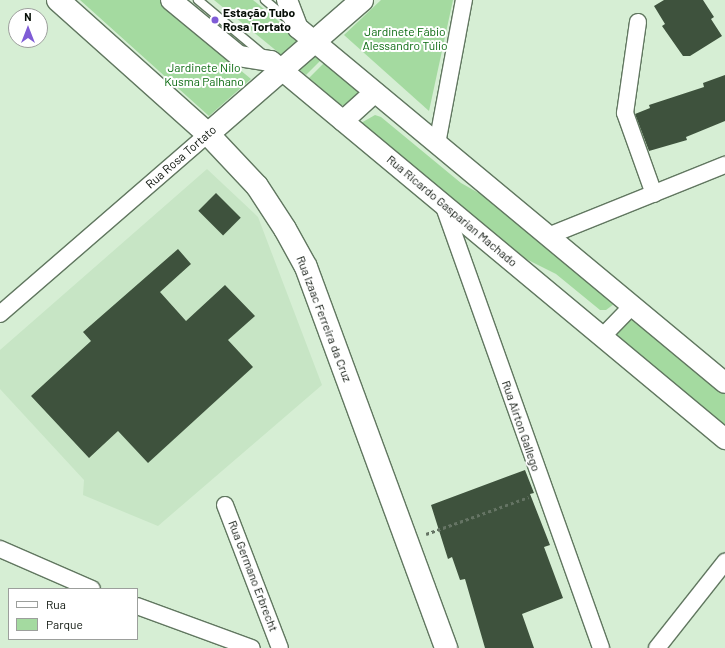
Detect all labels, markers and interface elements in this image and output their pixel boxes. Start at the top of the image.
place label: Estação Tubo Rosa Tortato [223,6,295,34]
north arrow [8,8,48,48]
text: N [24,10,32,23]
marker: Estação Tubo Rosa Tortato [210,15,220,25]
park label: Jardinete Fábio Alessandro Túlio [362,25,448,53]
park label: Jardinete Nilo Kusma Palhano [164,61,244,89]
street label: Rua Rosa Tortato [143,122,219,192]
street label: Rua Ricardo Gasparian Machado [384,152,520,270]
street label: Rua Izaac Ferreira da Cruz [293,254,355,384]
street label: Rua Airton Gallego [499,379,543,473]
street label: Rua Germano Erbrecht [225,518,281,634]
legend [8,588,138,640]
text: Rua [46,597,66,611]
text: Parque [46,617,83,631]

